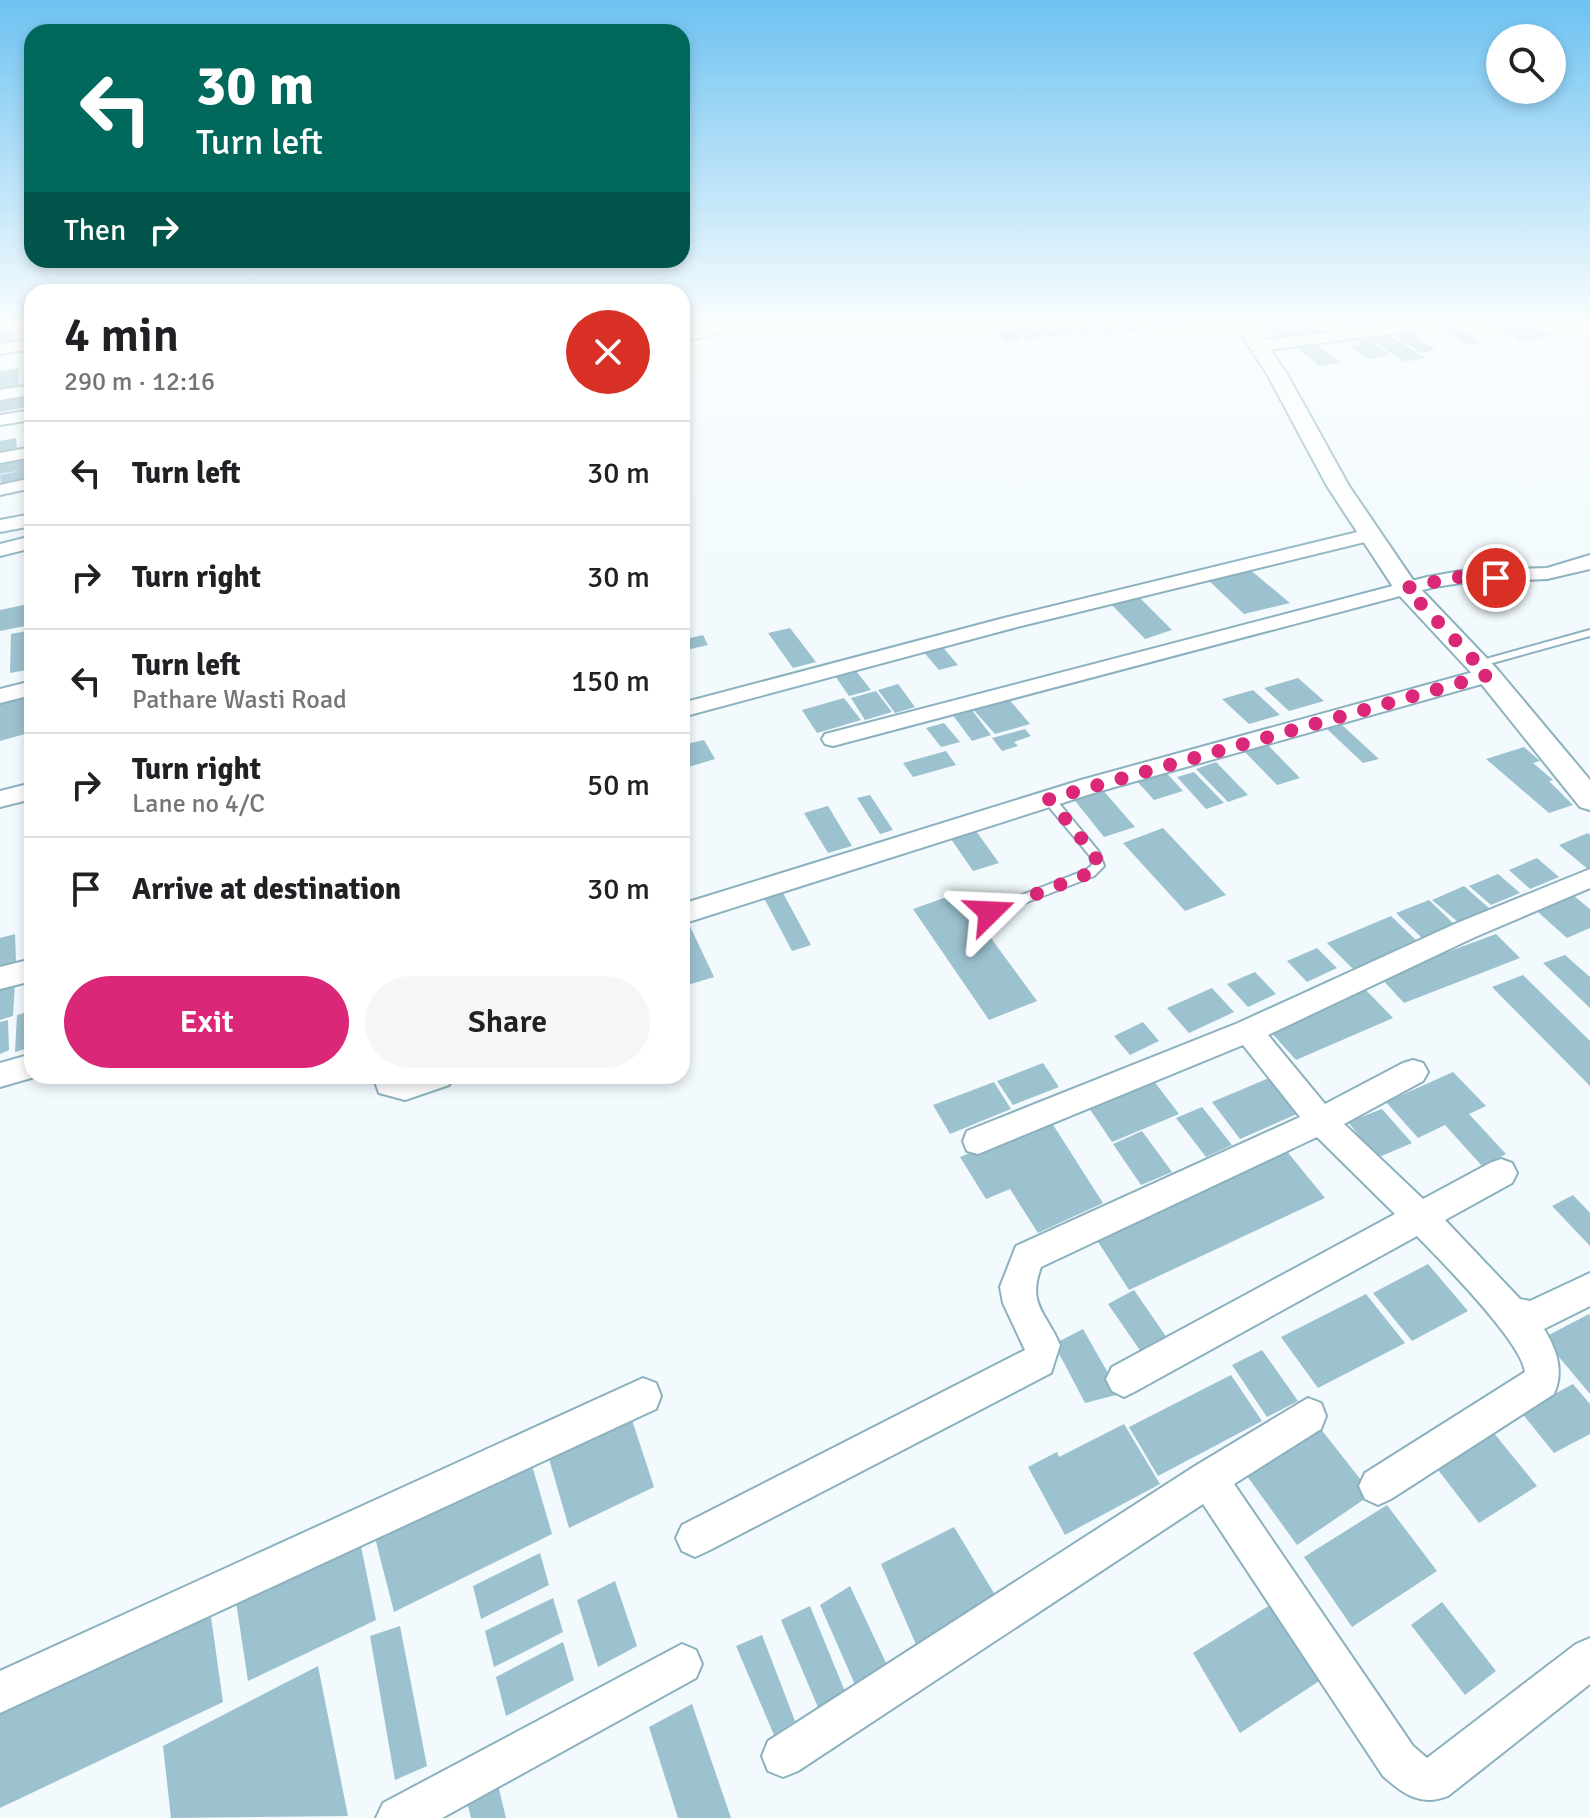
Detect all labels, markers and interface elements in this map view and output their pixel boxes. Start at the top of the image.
map controls [1486,24,1566,104]
button: search [1486,24,1566,104]
text: 30 m [196,51,314,120]
icon: left [64,56,168,160]
text: Turn left [196,120,323,165]
icon: right [142,208,186,252]
text: Then [64,212,126,249]
text: 4 min [64,306,179,365]
button: close [566,310,650,394]
text: 290 m · 12:16 [64,366,215,398]
icon: left [64,451,108,495]
text: Turn left [132,455,241,492]
text: 30 m [587,455,650,492]
pin [1462,544,1530,612]
icon: right [64,555,108,599]
icon: arrive [1474,556,1518,600]
text: Turn right [132,559,261,596]
text: 30 m [587,559,650,596]
text: Turn left [132,647,241,684]
icon: left [64,659,108,703]
text: 150 m [571,663,650,700]
text: Pathare Wasti Road [132,684,347,716]
text: Turn right [132,751,261,788]
icon: right [64,763,108,807]
text: 50 m [587,767,650,804]
text: Lane no 4/C [132,788,265,820]
icon: arrive [64,867,108,911]
position arrow [948,870,1032,954]
text: Arrive at destination [132,871,401,908]
text: 30 m [587,871,650,908]
button: Exit [64,976,349,1068]
button: Share [365,976,650,1068]

